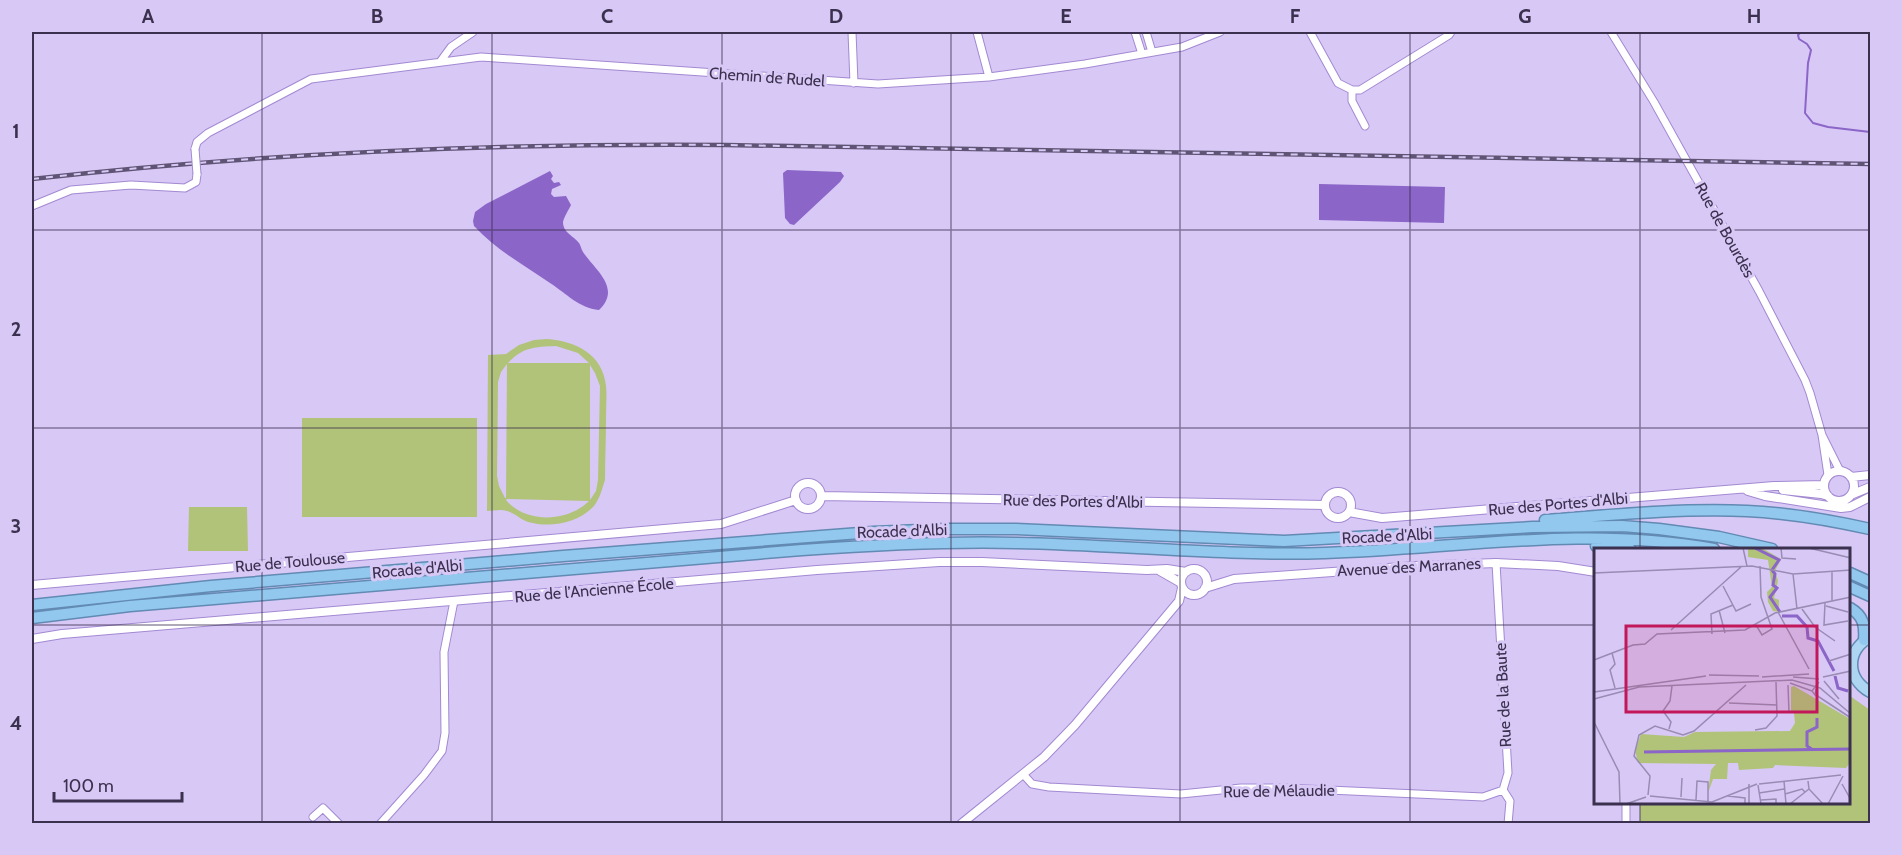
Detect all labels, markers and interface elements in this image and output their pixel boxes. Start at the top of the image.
text: A [142,4,155,28]
text: B [371,4,383,28]
text: C [601,4,613,28]
text: D [829,4,843,28]
text: E [1060,4,1072,28]
text: F [1290,4,1301,28]
text: G [1518,4,1532,28]
text: H [1747,4,1761,28]
street label: Chemin de Rudel [708,63,826,91]
text: 1 [12,119,20,143]
street label: Rue de Bourdès [1691,179,1759,281]
text: 2 [11,317,21,341]
street label: Rue des Portes d'Albi [1487,488,1629,520]
street label: Rue des Portes d'Albi [1003,490,1143,512]
text: 3 [11,514,21,538]
street label: Rocade d'Albi [856,520,948,542]
street label: Rocade d'Albi [1341,524,1433,548]
street label: Rue de Toulouse [234,548,346,576]
inset map [1594,548,1851,804]
street label: Avenue des Marranes [1337,554,1482,580]
street label: Rocade d'Albi [371,556,463,582]
street label: Rue de l’Ancienne École [514,574,674,606]
street label: Rue de la Baute [1491,642,1515,748]
text: 4 [10,711,22,735]
scale bar [54,765,182,803]
text: 100 m [63,775,114,797]
street label: Rue de Mélaudie [1223,781,1335,801]

